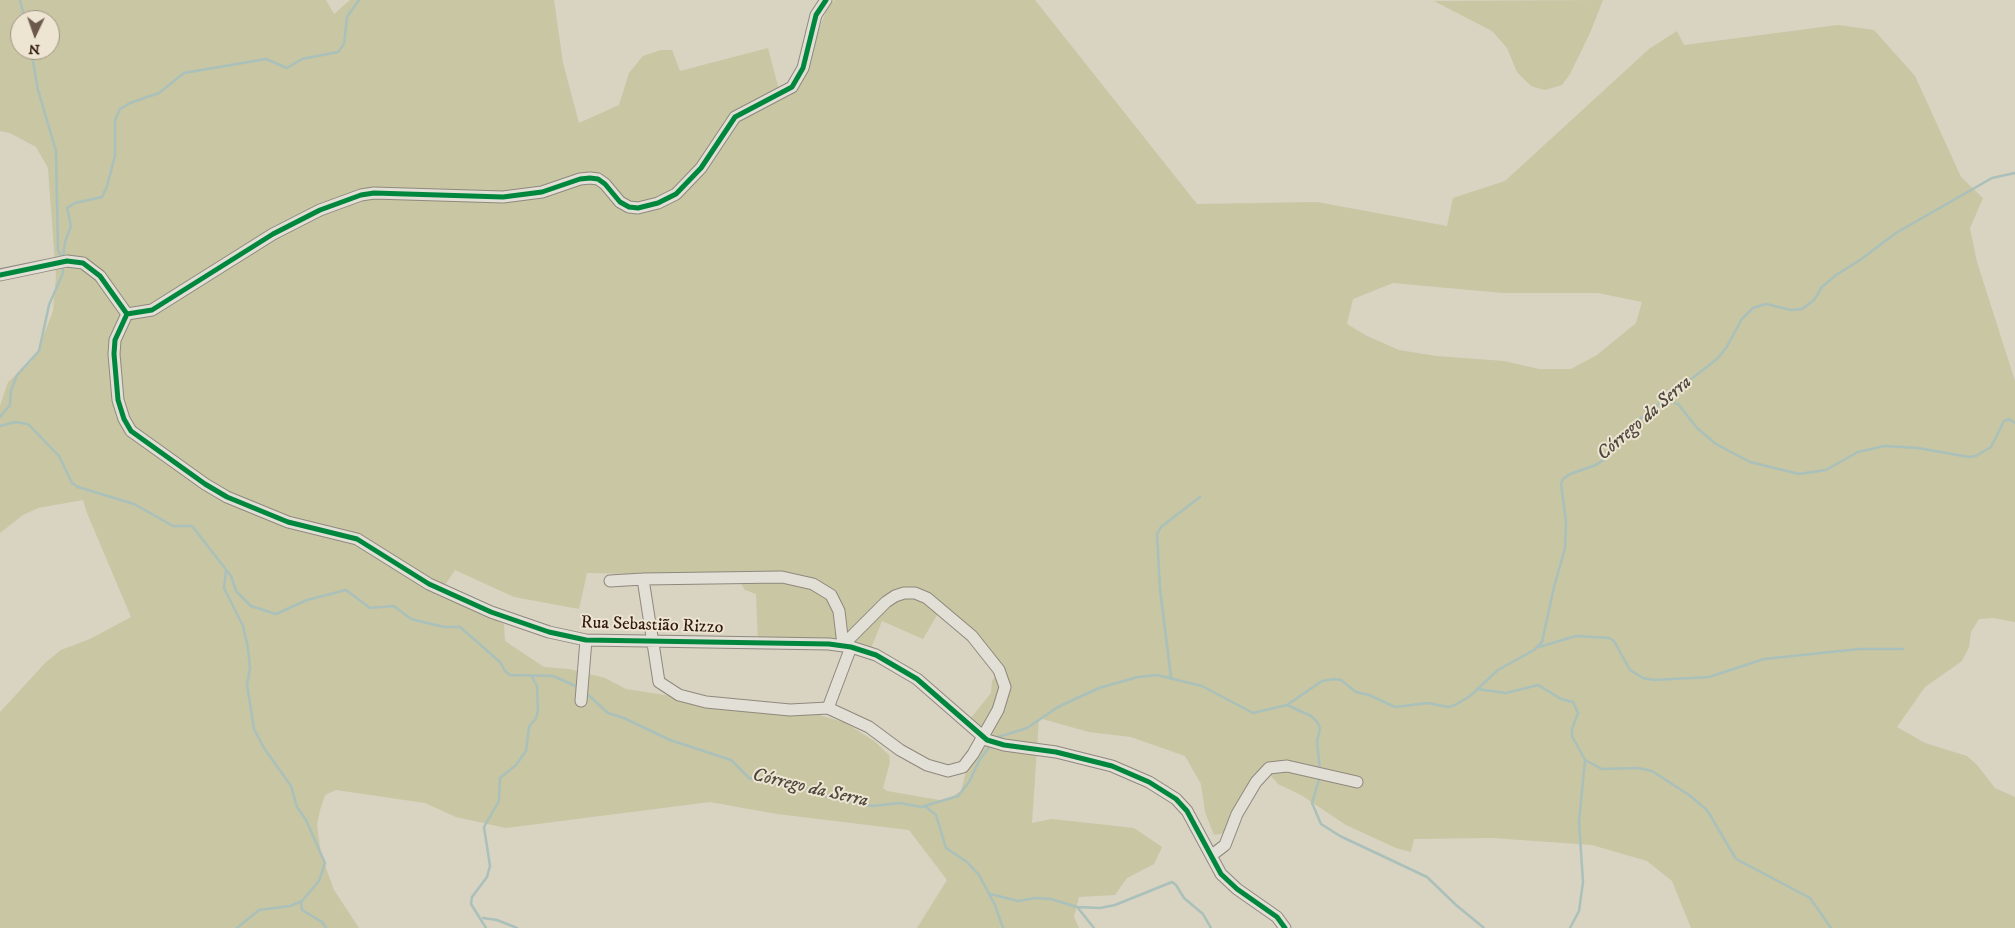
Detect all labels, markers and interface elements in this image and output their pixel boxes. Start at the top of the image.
north arrow [10,10,60,60]
text: N [28,40,40,58]
water label: Córrego da Serra [1593,372,1697,466]
street label: Rua Sebastião Rizzo [580,613,724,639]
water label: Córrego da Serra [750,765,870,813]

